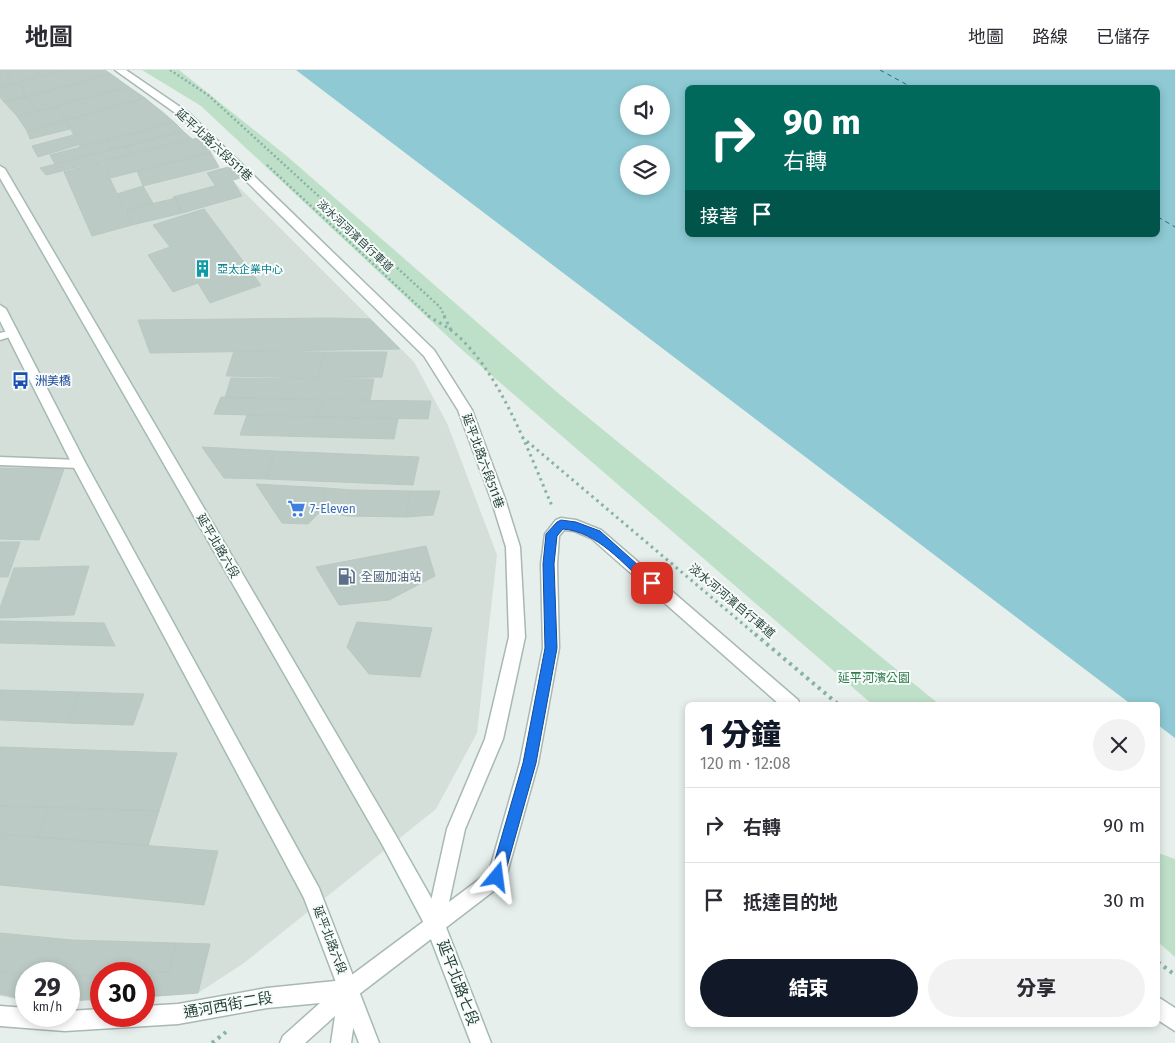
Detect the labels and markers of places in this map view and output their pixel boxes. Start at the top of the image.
building icon: 亞太企業中心 [193,259,213,279]
place label: 亞太企業中心 [217,263,283,276]
bus stop icon: 洲美橋 [11,371,31,391]
place label: 洲美橋 [35,374,71,388]
supermarket icon: 7-Eleven [286,499,306,519]
place label: 7-Eleven [310,502,356,516]
pin [631,562,673,604]
fuel station icon: 全國加油站 [337,567,357,587]
place label: 全國加油站 [361,570,421,584]

